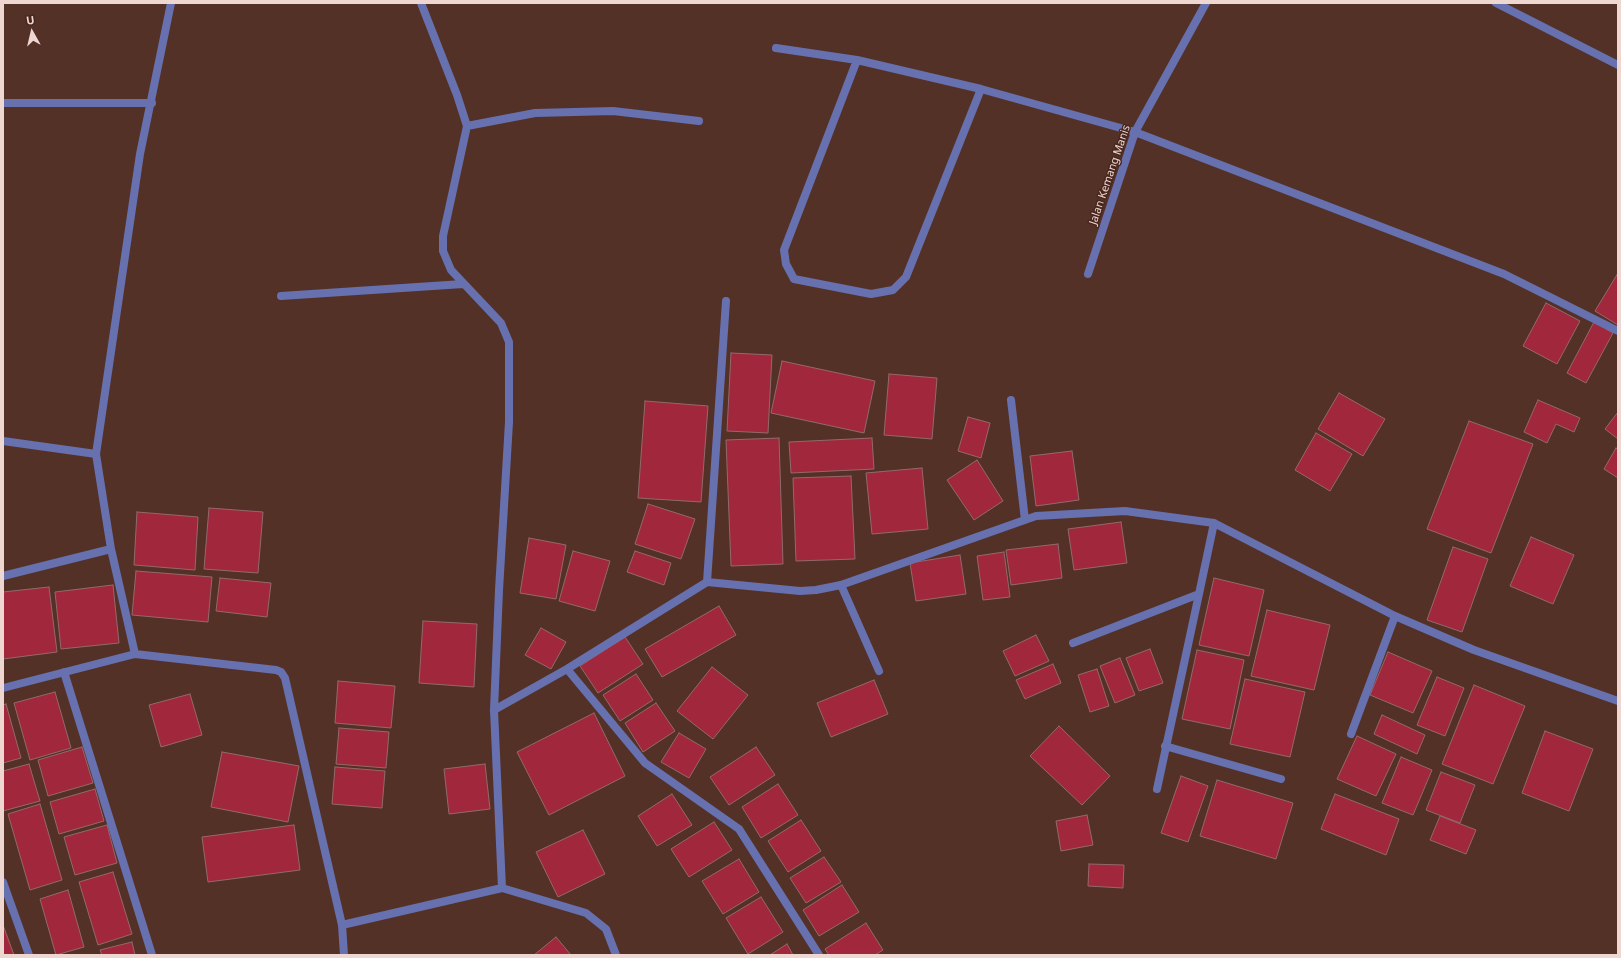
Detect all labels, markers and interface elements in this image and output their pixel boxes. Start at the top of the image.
north arrow [12,12,52,52]
text: U [25,12,35,28]
street label: Jalan Kemang Manis [1087,123,1133,227]

